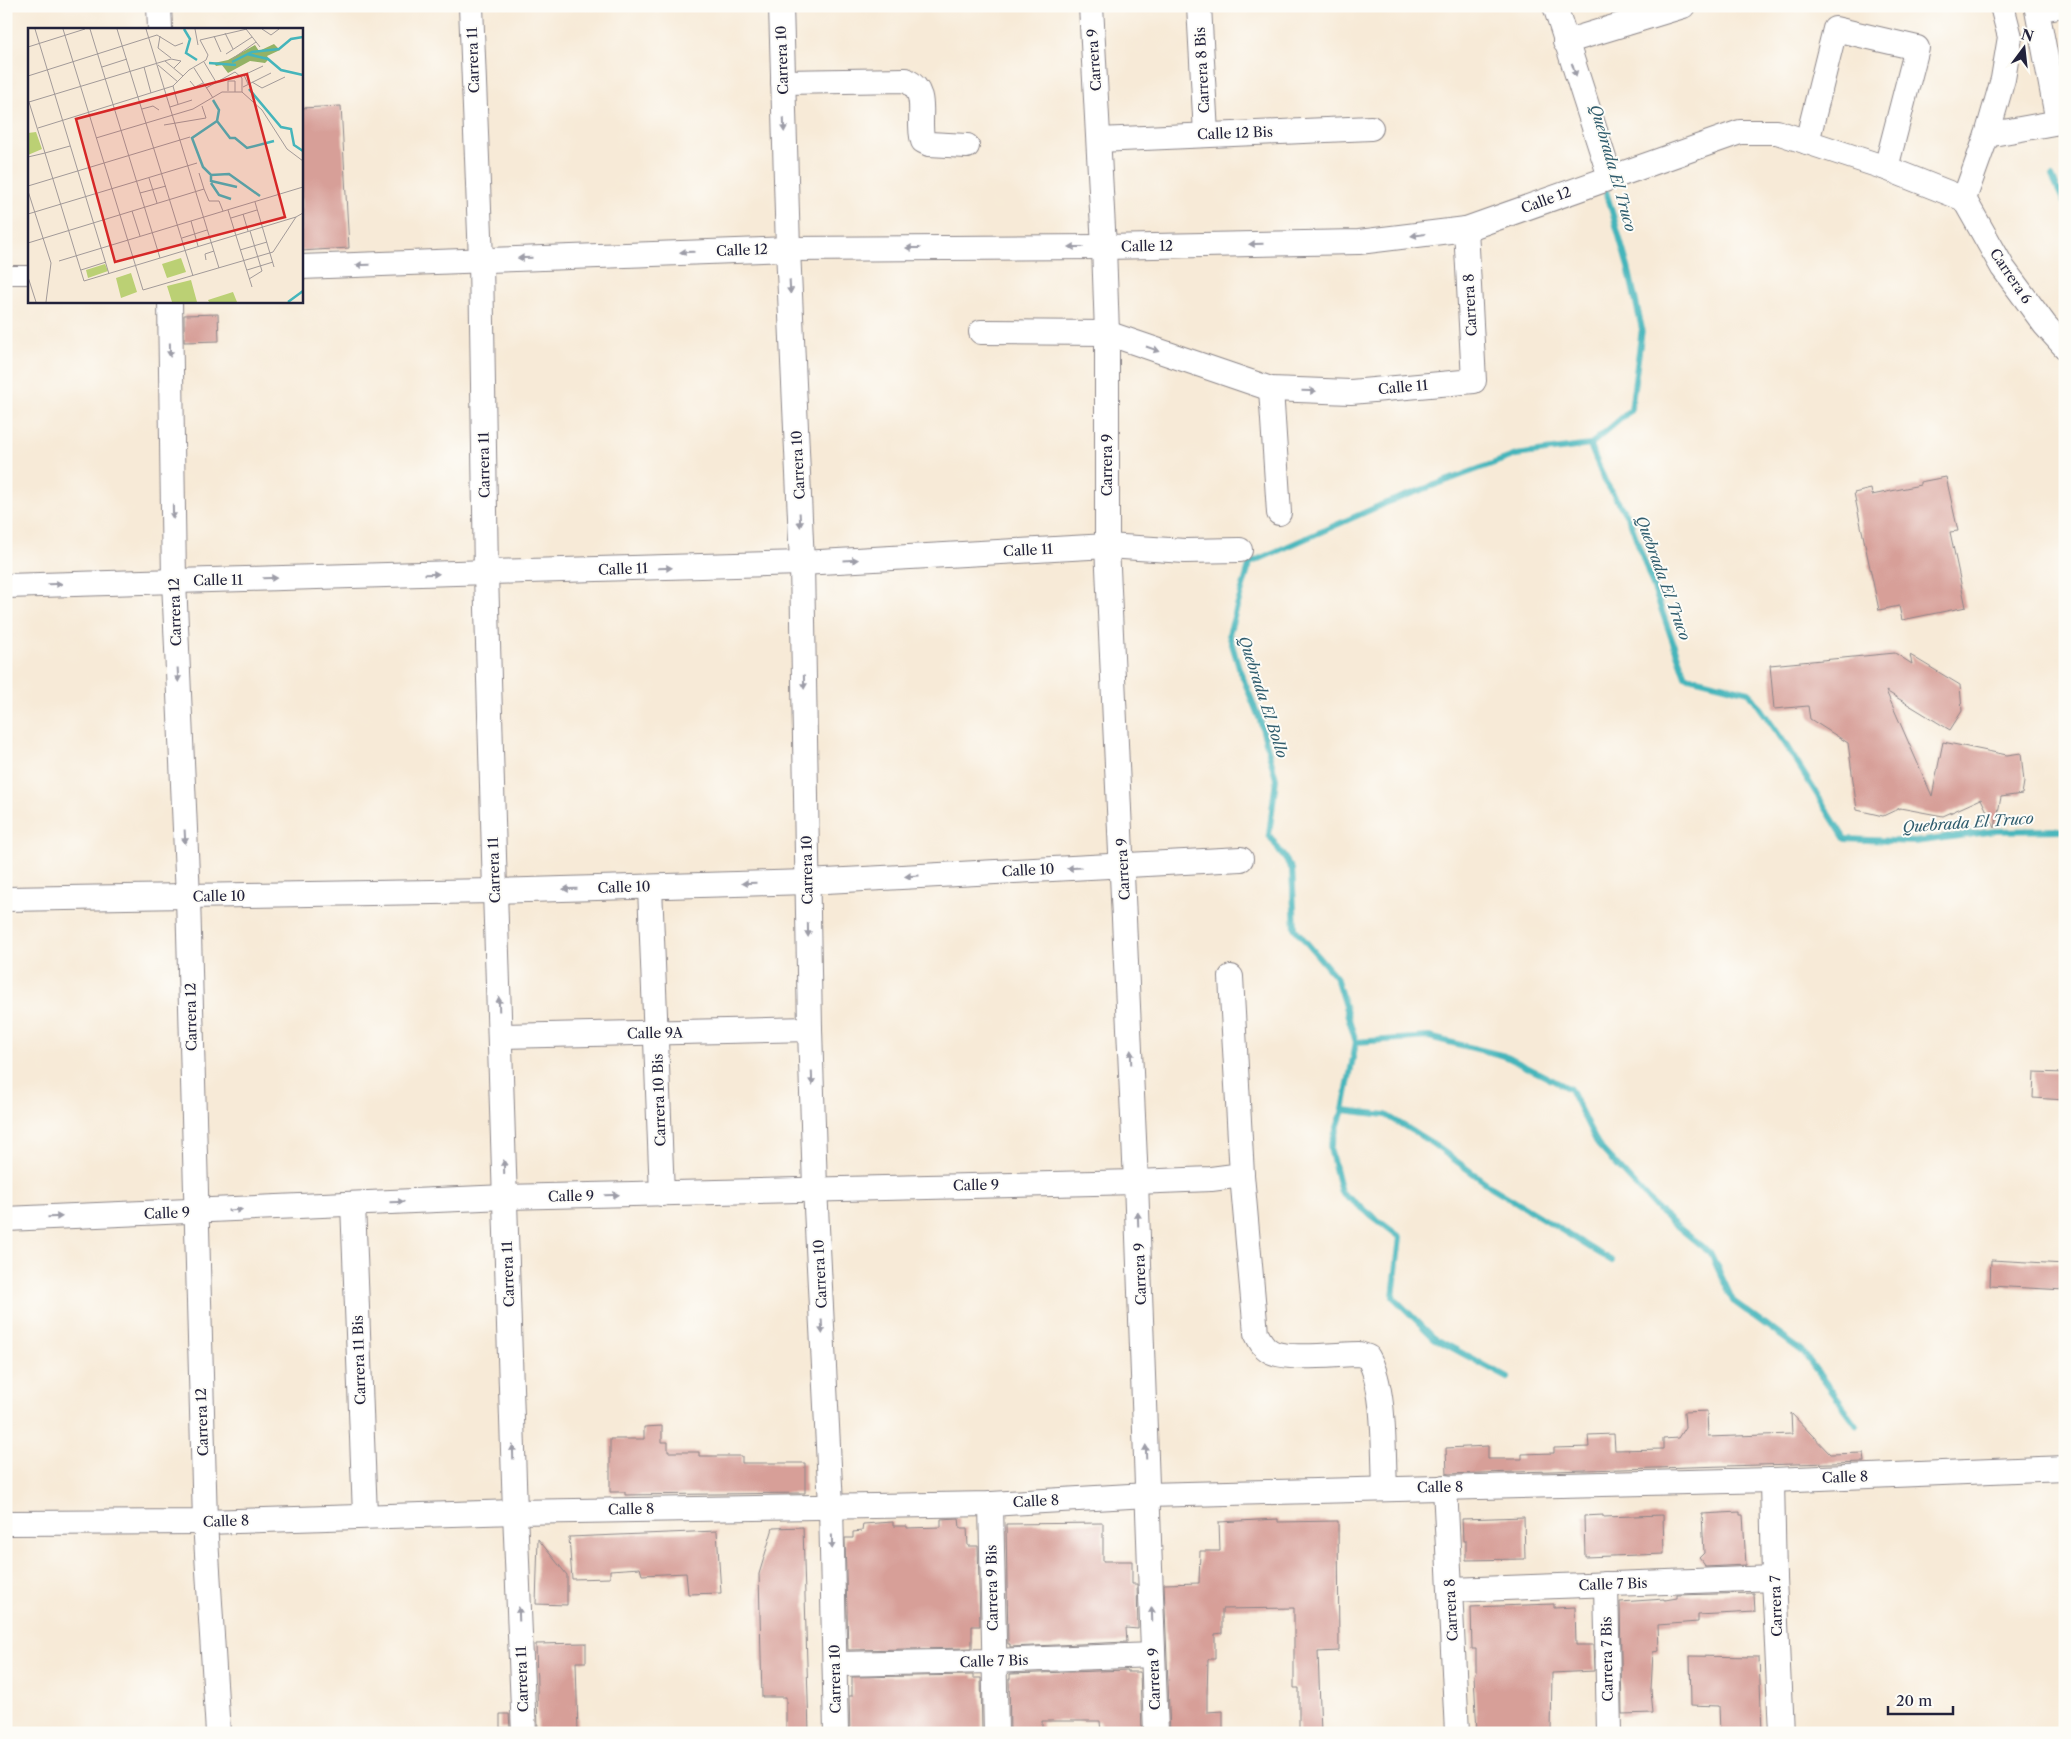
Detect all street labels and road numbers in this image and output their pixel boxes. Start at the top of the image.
street label: Carrera 10 [772,25,792,95]
street label: Carrera 8 Bis [1191,26,1213,114]
street label: Carrera 11 [463,27,483,93]
street label: Carrera 9 [1083,28,1105,92]
street label: Calle 12 Bis [1197,123,1273,143]
street label: Calle 12 [1518,183,1574,217]
street label: Calle 12 [1121,237,1173,255]
street label: Calle 12 [716,240,768,260]
street label: Carrera 6 [1986,245,2036,307]
street label: Carrera 8 [1459,273,1481,337]
street label: Calle 11 [1377,376,1429,398]
street label: Carrera 10 [787,430,809,500]
street label: Carrera 11 [474,432,494,498]
street label: Carrera 9 [1098,434,1116,496]
street label: Calle 11 [1003,540,1053,560]
street label: Calle 11 [598,559,648,579]
street label: Calle 11 [193,571,243,589]
street label: Carrera 12 [165,578,185,646]
street label: Carrera 10 [797,835,817,905]
street label: Carrera 11 [484,837,504,903]
street label: Carrera 9 [1112,837,1134,901]
street label: Calle 10 [1001,860,1055,880]
street label: Calle 10 [597,877,651,897]
street label: Calle 10 [192,887,246,905]
street label: Carrera 12 [181,983,201,1051]
street label: Calle 9A [627,1024,684,1042]
street label: Carrera 10 Bis [648,1053,670,1147]
street label: Calle 9 [953,1176,999,1194]
street label: Calle 9 [548,1187,594,1205]
street label: Calle 9 [144,1203,190,1223]
street label: Carrera 10 [809,1239,831,1309]
street label: Carrera 11 [498,1241,518,1307]
street label: Carrera 9 [1130,1242,1150,1306]
street label: Carrera 11 Bis [348,1315,370,1405]
street label: Carrera 12 [192,1388,212,1456]
street label: Calle 8 [1822,1467,1868,1487]
street label: Calle 8 [1417,1478,1463,1496]
street label: Calle 8 [1012,1491,1060,1511]
street label: Calle 8 [608,1500,654,1518]
street label: Calle 8 [203,1511,249,1531]
street label: Carrera 9 Bis [982,1545,1002,1631]
street label: Calle 7 Bis [1578,1574,1648,1594]
street label: Carrera 7 [1766,1575,1786,1637]
street label: Carrera 8 [1440,1578,1462,1642]
street label: Carrera 7 Bis [1597,1616,1617,1702]
street label: Carrera 10 [825,1644,845,1714]
street label: Carrera 11 [512,1646,532,1712]
street label: Carrera 9 [1144,1647,1164,1711]
street label: Calle 7 Bis [959,1651,1029,1671]

